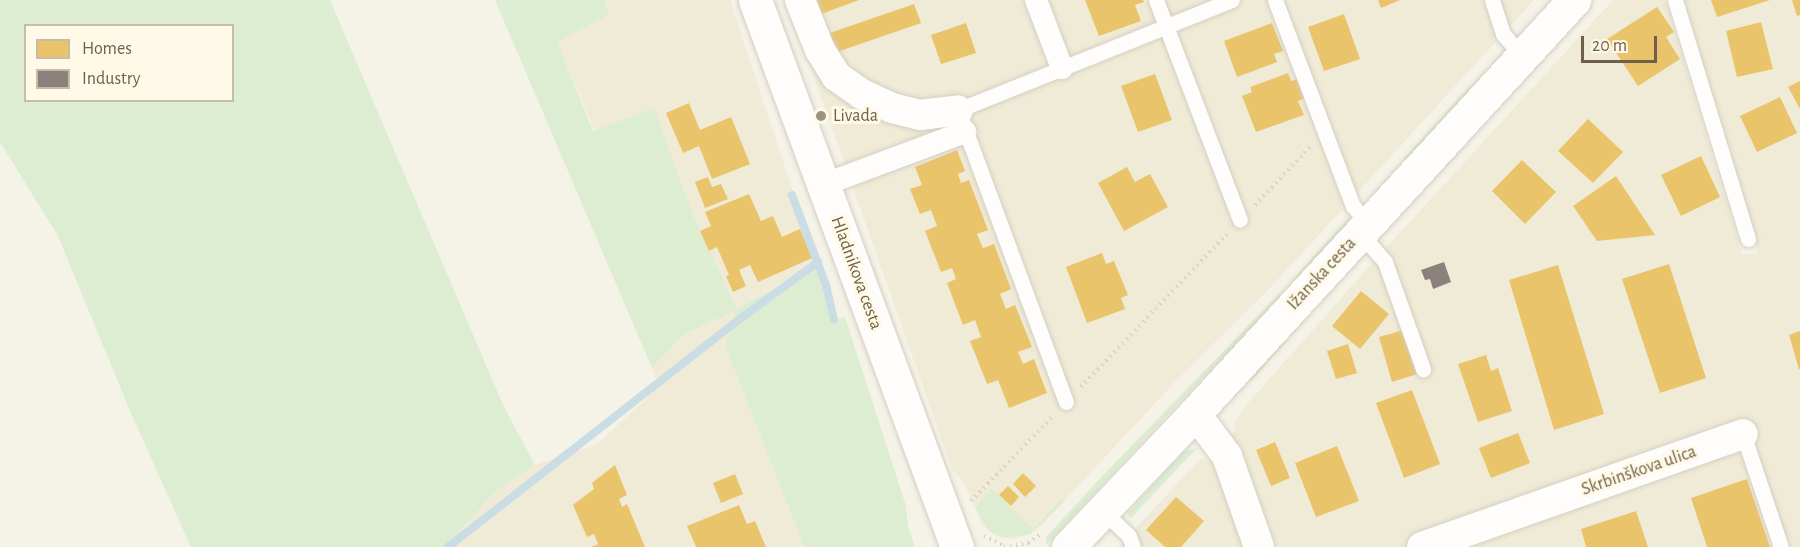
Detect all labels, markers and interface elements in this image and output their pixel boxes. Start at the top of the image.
legend [24,24,234,102]
scale bar [1584,24,1660,62]
text: 20 m [1592,37,1627,55]
text: Homes [82,40,132,58]
text: Industry [82,70,141,88]
place label: Livada [833,105,878,127]
marker: Livada [814,109,828,123]
street label: Hladnikova cesta [825,213,887,333]
street label: Ižanska cesta [1283,233,1361,315]
street label: Skrbinškova ulica [1579,441,1699,501]

